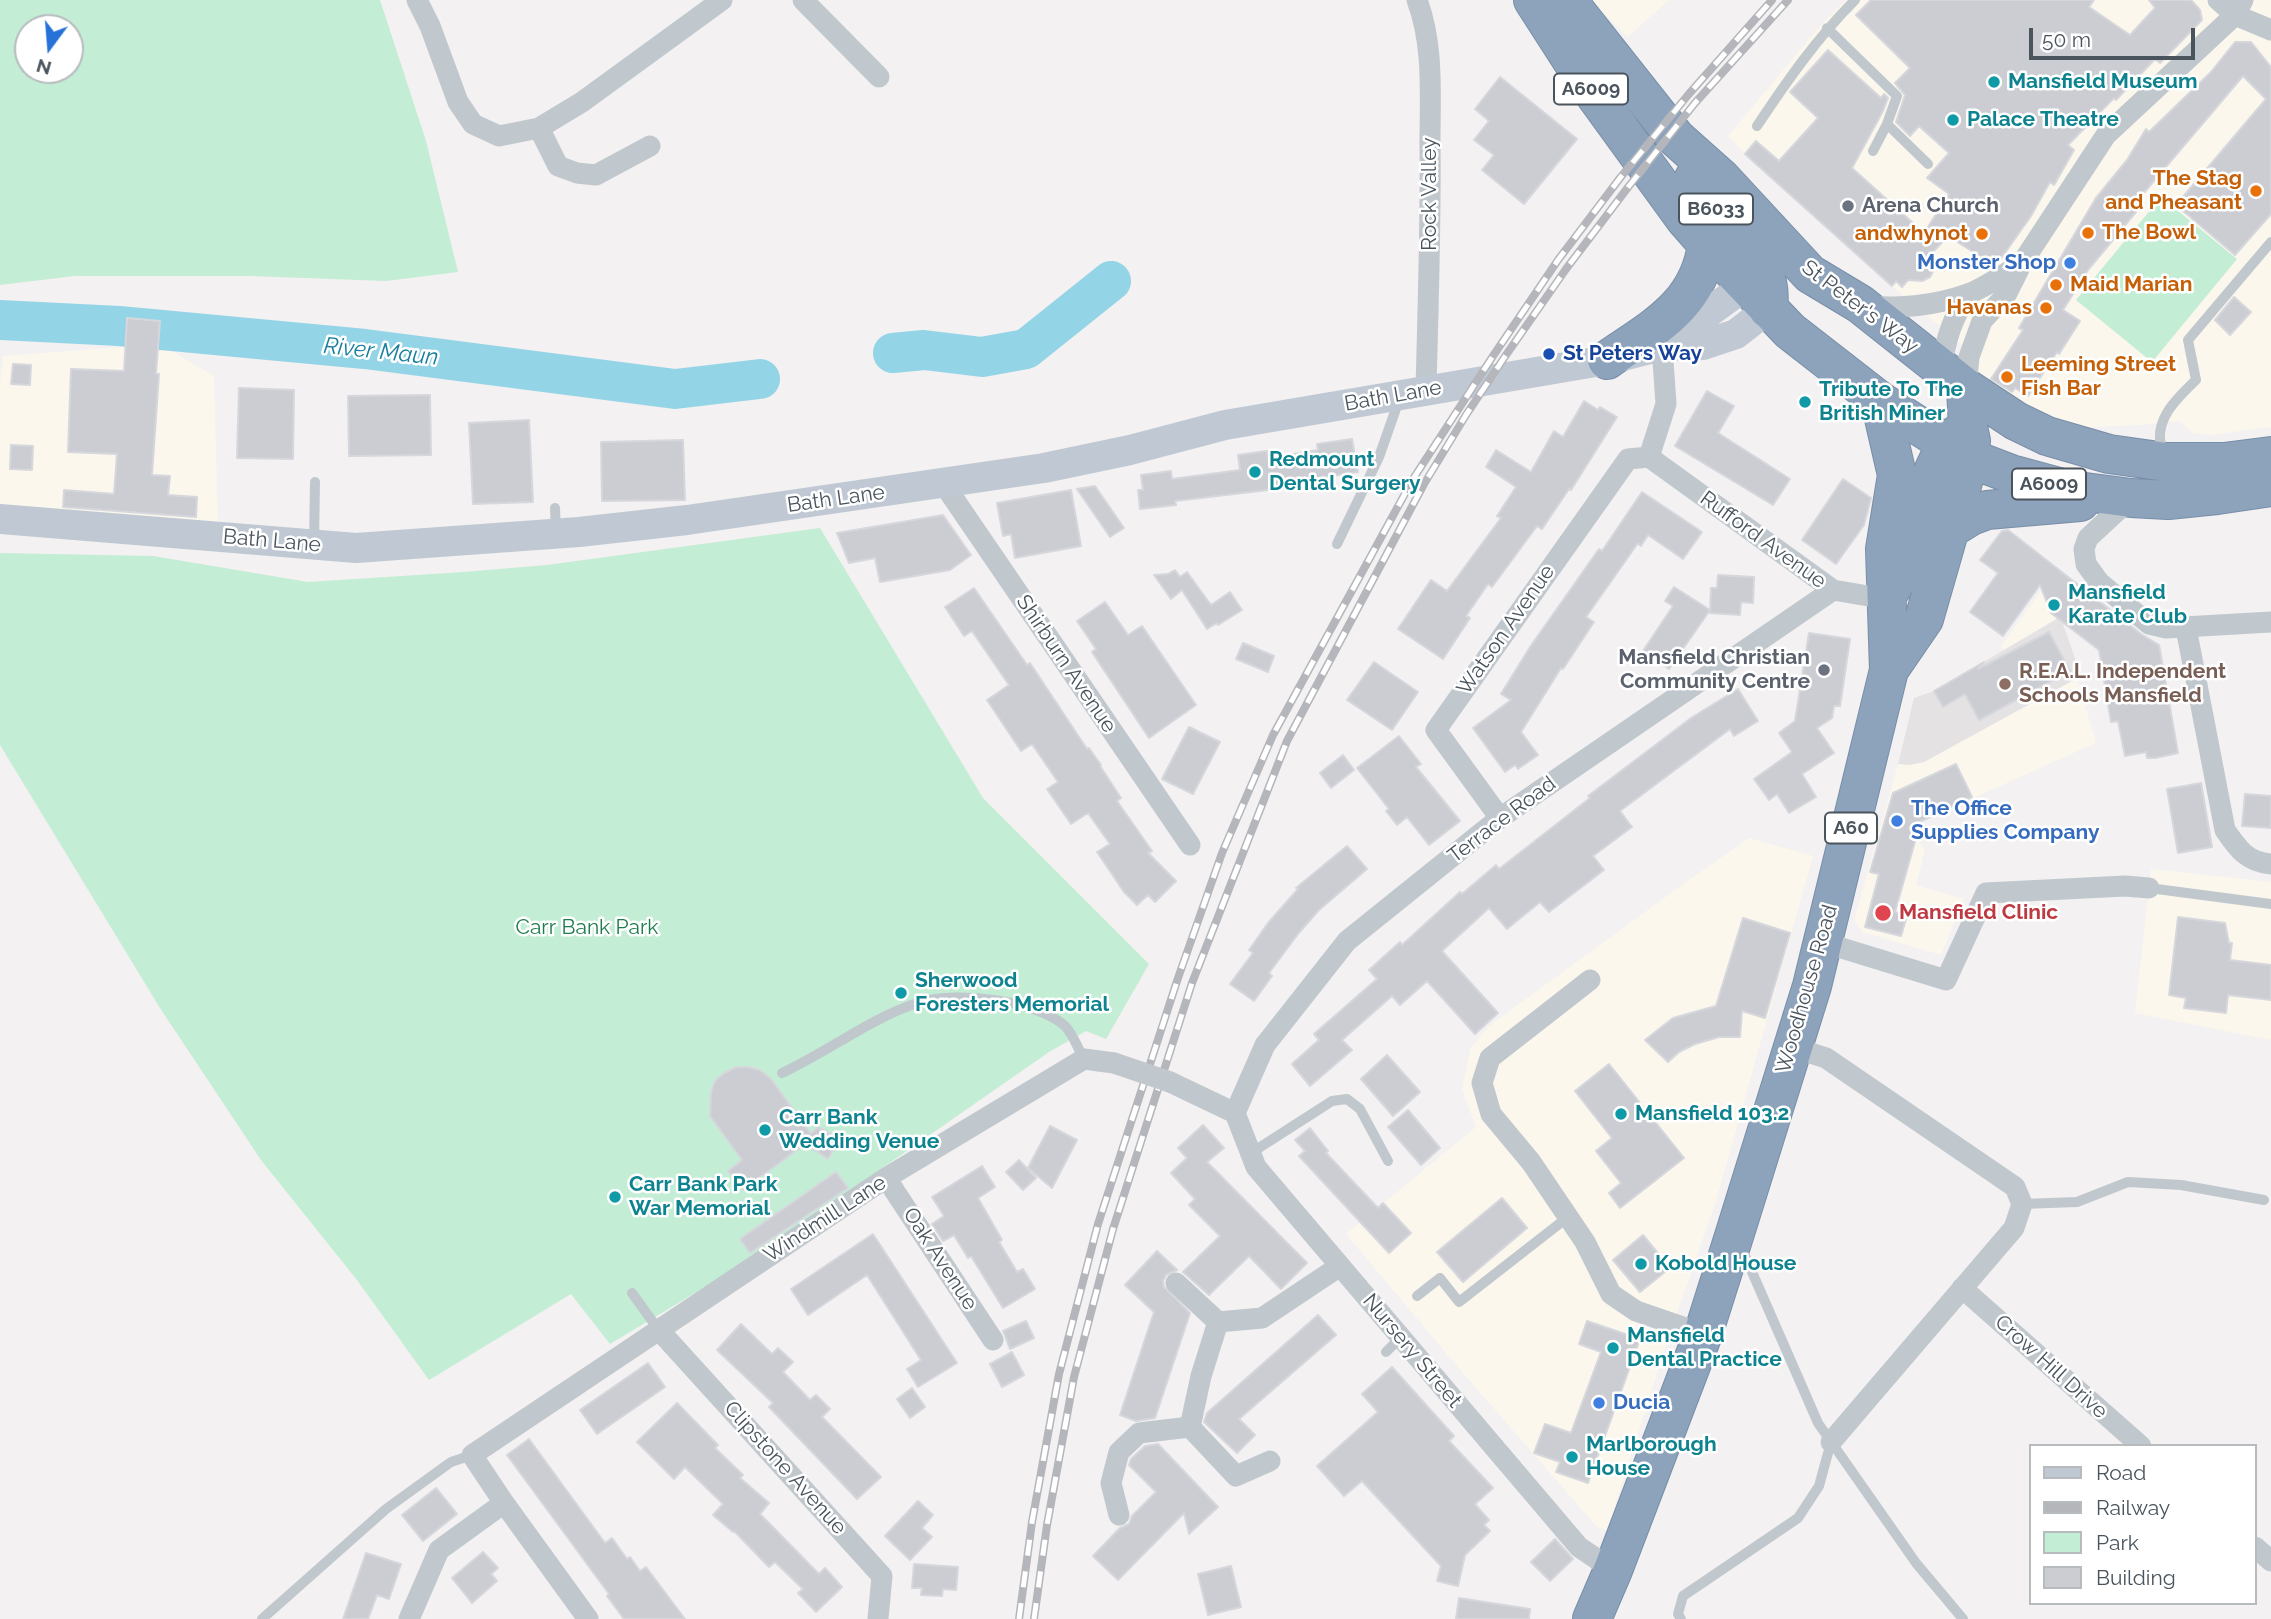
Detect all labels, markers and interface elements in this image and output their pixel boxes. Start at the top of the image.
north arrow [14,14,84,84]
scale bar [2033,14,2199,58]
text: 50 m [2042,27,2091,52]
text: N [34,55,54,80]
place label: Mansfield Museum [2008,69,2197,95]
road number: A6009 [1554,74,1628,104]
marker: Mansfield Museum [1986,74,2002,90]
place label: Palace Theatre [1967,107,2119,133]
marker: Palace Theatre [1945,112,1961,128]
street label: Rock Valley [1417,137,1443,251]
place label: The Stag and Pheasant [2105,166,2242,216]
marker: The Stag and Pheasant [2248,183,2264,199]
place label: Arena Church [1862,193,1999,219]
road number: B6033 [1679,194,1753,224]
marker: Arena Church [1840,198,1856,214]
place label: The Bowl [2102,220,2196,246]
place label: andwhynot [1855,221,1968,247]
marker: The Bowl [2080,225,2096,241]
marker: andwhynot [1974,226,1990,242]
place label: Monster Shop [1917,250,2056,276]
street label: St Peter's Way [1797,255,1923,359]
marker: Monster Shop [2062,255,2078,271]
place label: Maid Marian [2070,272,2192,298]
marker: Maid Marian [2048,277,2064,293]
place label: Havanas [1946,295,2032,321]
marker: Havanas [2038,300,2054,316]
water label: River Maun [322,332,440,372]
place label: St Peters Way [1563,341,1702,367]
marker: St Peters Way [1541,346,1557,362]
place label: Leeming Street Fish Bar [2021,352,2176,402]
marker: Leeming Street Fish Bar [1999,369,2015,385]
street label: Bath Lane [1342,375,1444,417]
place label: Tribute To The British Miner [1819,377,1963,427]
marker: Tribute To The British Miner [1797,394,1813,410]
place label: Redmount Dental Surgery [1269,447,1420,497]
marker: Redmount Dental Surgery [1247,464,1263,480]
road number: A6009 [2012,468,2086,499]
street label: Bath Lane [786,480,886,518]
street label: Rufford Avenue [1695,486,1831,594]
street label: Bath Lane [222,524,322,558]
street label: Watson Avenue [1452,560,1560,700]
place label: Mansfield Karate Club [2068,580,2187,630]
street label: Shirburn Avenue [1011,590,1121,738]
marker: Mansfield Karate Club [2046,597,2062,613]
place label: Mansfield Christian Community Centre [1618,645,1810,695]
place label: R.E.A.L. Independent Schools Mansfield [2019,659,2226,709]
marker: Mansfield Christian Community Centre [1816,662,1832,678]
marker: R.E.A.L. Independent Schools Mansfield [1997,676,2013,692]
street label: Terrace Road [1443,771,1561,869]
place label: The Office Supplies Company [1911,796,2099,846]
road number: A60 [1825,813,1877,844]
marker: The Office Supplies Company [1889,813,1905,829]
place label: Mansfield Clinic [1899,900,2058,926]
street label: Woodhouse Road [1771,902,1843,1076]
marker: Mansfield Clinic [1873,903,1893,923]
park label: Carr Bank Park [516,915,658,941]
place label: Sherwood Foresters Memorial [915,968,1109,1018]
marker: Sherwood Foresters Memorial [893,985,909,1001]
place label: Mansfield 103.2 [1635,1101,1789,1127]
place label: Carr Bank Wedding Venue [779,1105,939,1155]
marker: Mansfield 103.2 [1613,1106,1629,1122]
marker: Carr Bank Wedding Venue [757,1122,773,1138]
street label: Windmill Lane [759,1170,891,1268]
place label: Carr Bank Park War Memorial [629,1172,777,1222]
marker: Carr Bank Park War Memorial [607,1189,623,1205]
street label: Oak Avenue [897,1203,983,1315]
place label: Kobold House [1655,1251,1796,1277]
marker: Kobold House [1633,1256,1649,1272]
street label: Nursery Street [1357,1289,1467,1413]
street label: Crow Hill Drive [1989,1310,2113,1424]
place label: Mansfield Dental Practice [1627,1323,1782,1373]
marker: Mansfield Dental Practice [1605,1340,1621,1356]
place label: Ducia [1613,1390,1670,1416]
marker: Ducia [1591,1395,1607,1411]
street label: Clipstone Avenue [719,1396,851,1540]
place label: Marlborough House [1586,1432,1717,1482]
legend [2030,1444,2257,1605]
marker: Marlborough House [1564,1449,1580,1465]
text: Road [2096,1460,2146,1485]
text: Railway [2096,1495,2170,1520]
text: Park [2096,1530,2139,1555]
text: Building [2096,1565,2176,1590]

